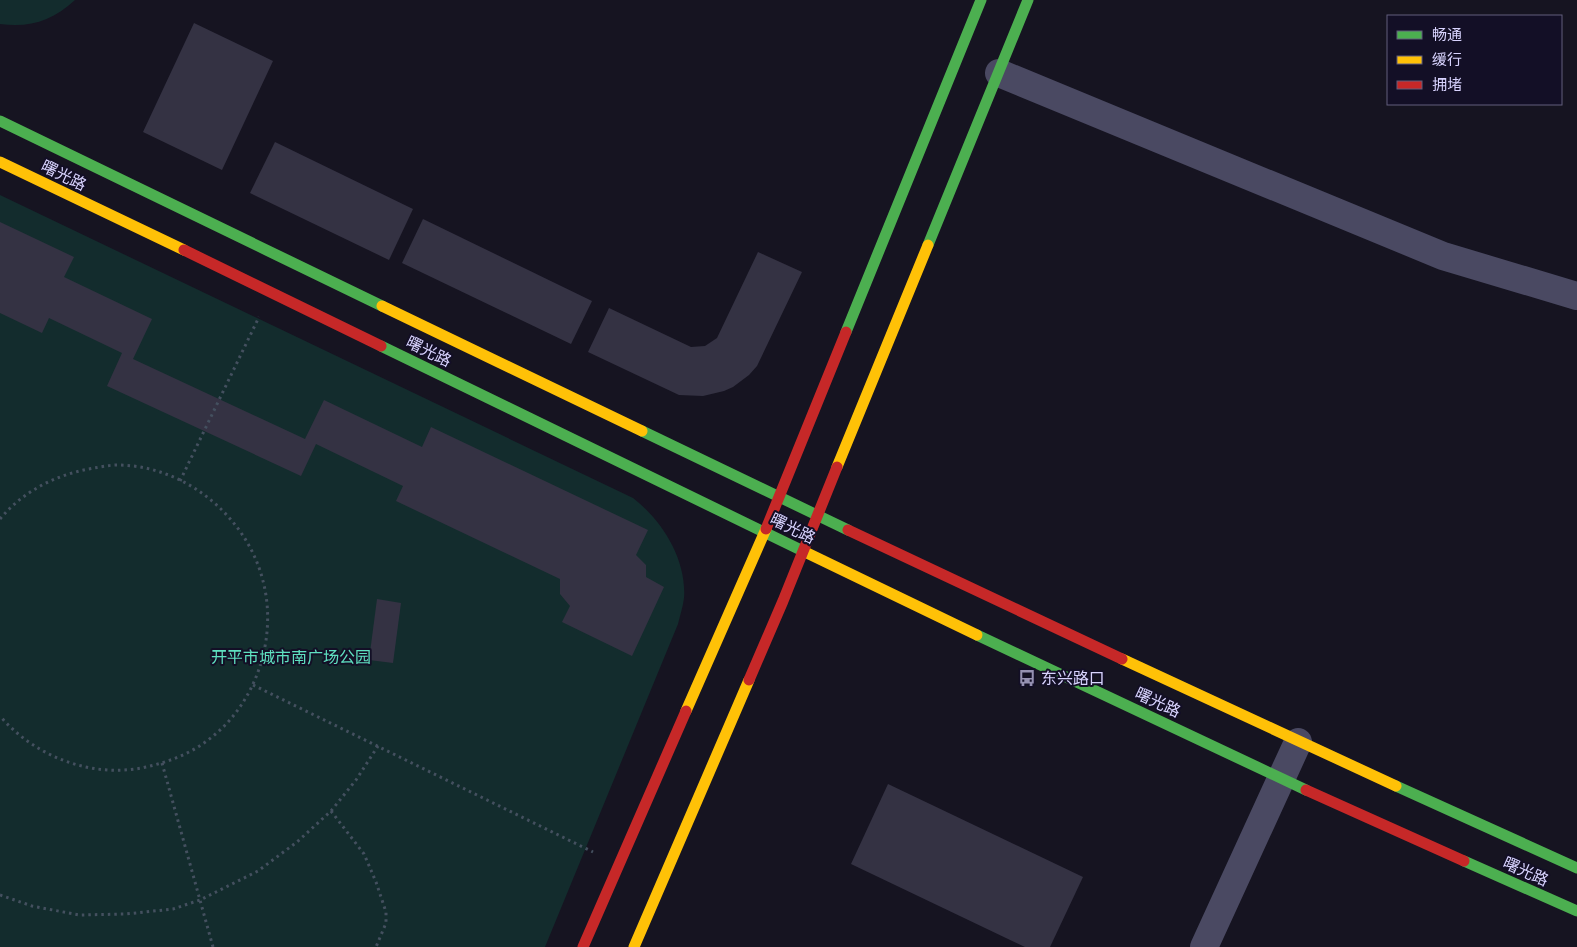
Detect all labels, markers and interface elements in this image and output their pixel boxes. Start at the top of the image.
legend [1387,15,1562,105]
text: 畅通 [1432,26,1462,44]
text: 缓行 [1432,51,1462,69]
text: 拥堵 [1432,76,1462,94]
street label: 曙光路 [38,156,90,195]
street label: 曙光路 [403,332,455,371]
street label: 曙光路 [767,509,819,548]
park label: 开平市城市南广场公园 [211,648,371,667]
bus stop icon: 东兴路口 [1017,668,1037,688]
place label: 东兴路口 [1041,669,1105,688]
street label: 曙光路 [1132,684,1184,721]
street label: 曙光路 [1500,853,1552,890]

